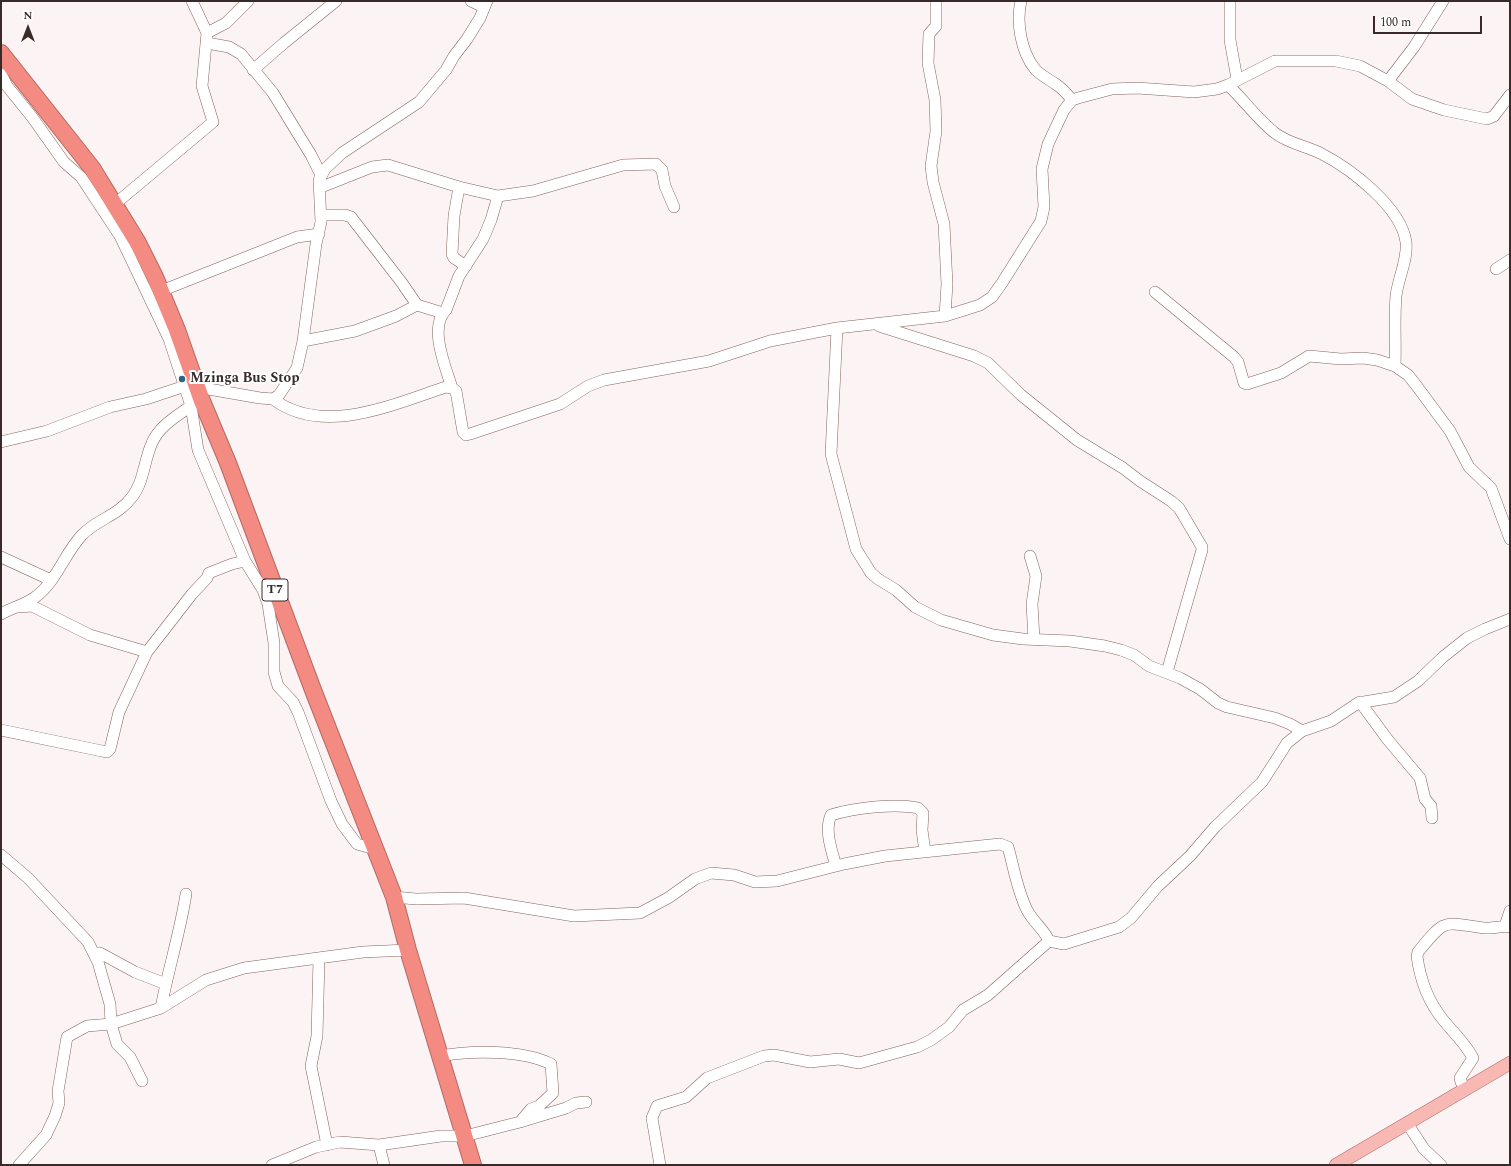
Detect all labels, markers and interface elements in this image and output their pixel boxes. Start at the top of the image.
text: N [24,7,32,24]
north arrow [8,8,48,48]
scale bar [1375,8,1484,34]
text: 100 m [1380,13,1411,32]
place label: Mzinga Bus Stop [190,371,299,387]
marker: Mzinga Bus Stop [177,374,187,384]
road number: T7 [262,579,288,601]

